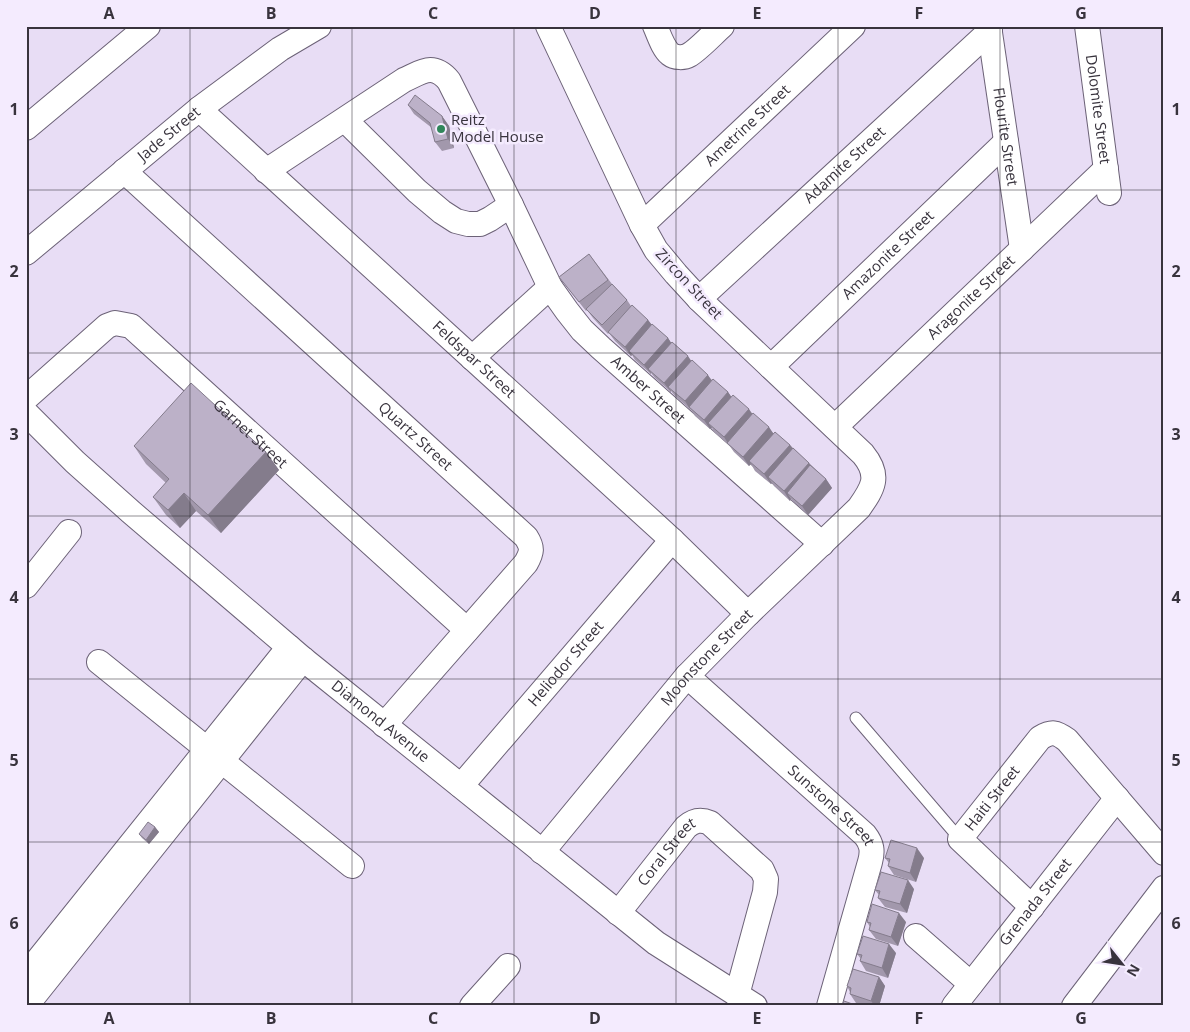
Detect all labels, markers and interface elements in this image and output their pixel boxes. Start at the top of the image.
text: A [103,2,115,24]
text: B [266,2,276,24]
text: C [428,2,438,24]
text: D [589,2,601,24]
text: E [753,2,762,24]
text: F [915,2,923,24]
text: G [1075,2,1087,24]
street label: Dolomite Street [1082,53,1116,165]
street label: Ametrine Street [700,80,794,170]
street label: Flourite Street [989,86,1024,187]
text: 1 [9,98,19,120]
text: 1 [1171,98,1181,120]
street label: Jade Street [131,101,204,166]
place label: Reitz Model House [451,109,544,146]
street label: Adamite Street [799,121,889,207]
marker: Reitz Model House [435,123,447,135]
street label: Amazonite Street [837,205,938,303]
street label: Zircon Street [652,244,728,323]
street label: Aragonite Street [922,250,1019,343]
text: 2 [9,260,19,282]
text: 2 [1171,260,1181,282]
street label: Feldspar Street [429,316,521,402]
street label: Amber Street [607,351,690,427]
street label: Garnet Street [209,394,293,472]
street label: Quartz Street [375,397,457,474]
text: 3 [9,423,19,445]
text: 3 [1171,423,1181,445]
text: 4 [9,586,19,608]
text: 4 [1171,586,1181,608]
street label: Moonstone Street [656,604,756,709]
street label: Heliodor Street [523,616,607,710]
street label: Diamond Avenue [328,675,434,766]
text: 5 [9,749,19,771]
text: 5 [1171,749,1181,771]
street label: Sunstone Street [784,760,881,848]
street label: Haiti Street [959,761,1024,835]
street label: Coral Street [632,812,698,890]
street label: Grenada Street [994,853,1075,950]
text: 6 [9,912,19,934]
text: 6 [1171,912,1181,934]
north arrow [1098,940,1148,990]
text: N [1123,961,1145,980]
text: A [103,1007,115,1029]
text: B [266,1007,276,1029]
text: C [428,1007,438,1029]
text: D [589,1007,601,1029]
text: E [753,1007,762,1029]
text: F [915,1007,923,1029]
text: G [1075,1007,1087,1029]

